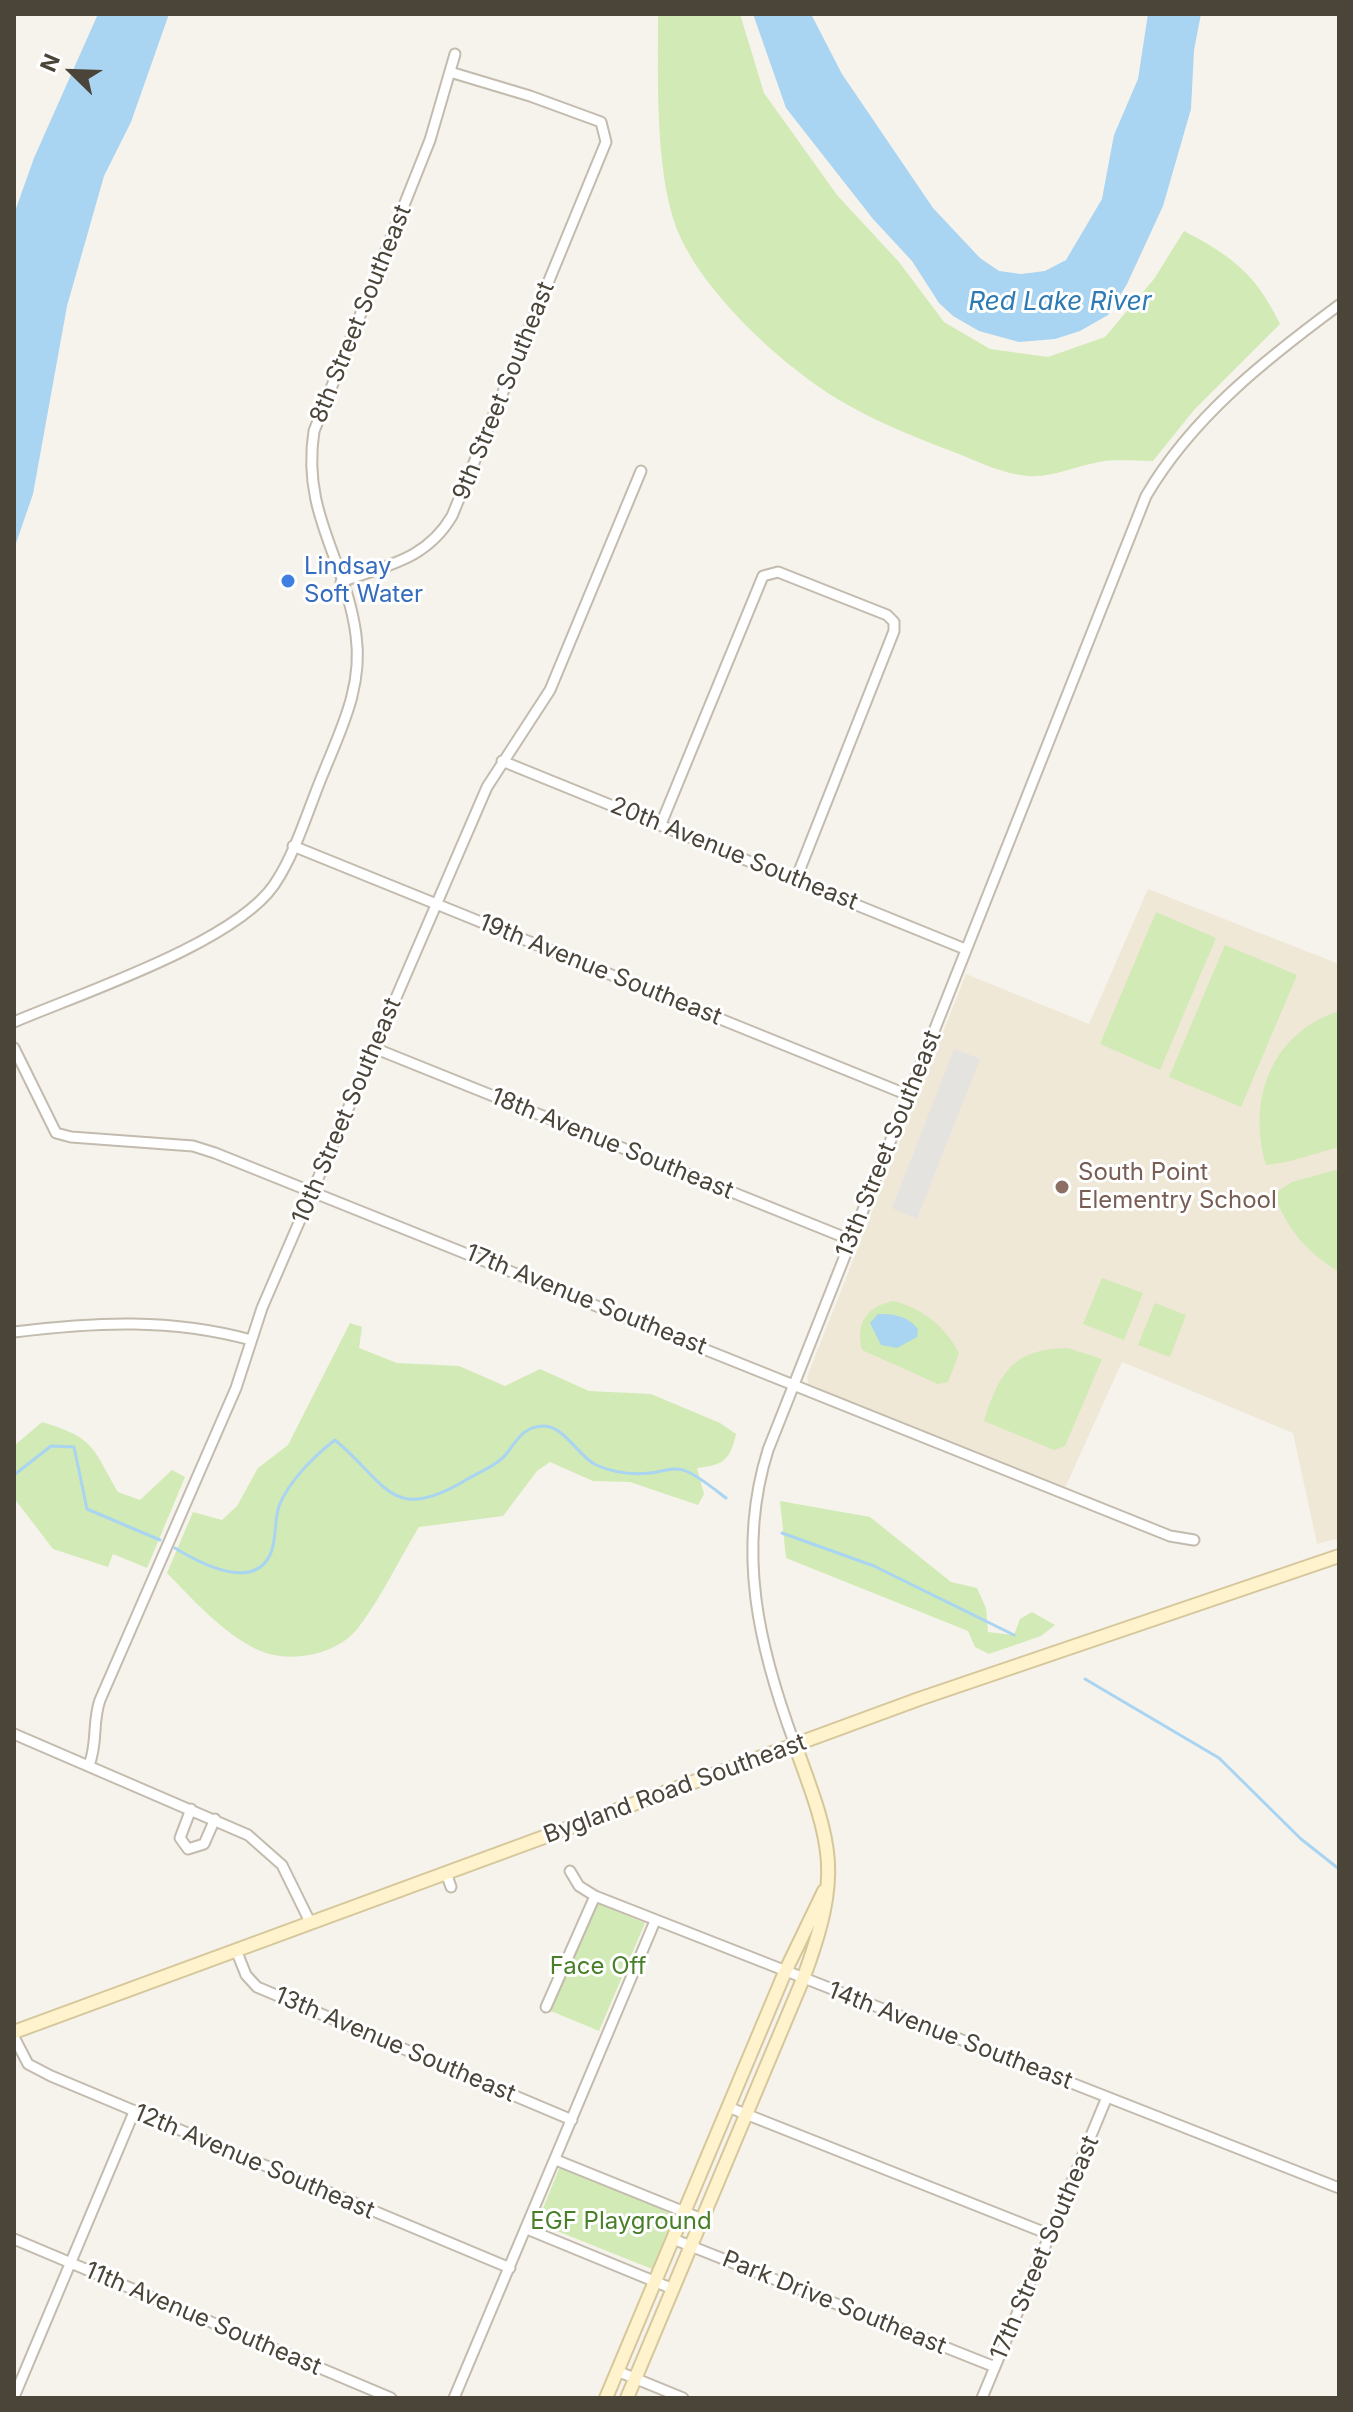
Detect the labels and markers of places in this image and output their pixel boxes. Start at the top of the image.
place label: Lindsay Soft Water [304,553,423,609]
marker: Lindsay Soft Water [279,572,297,590]
place label: South Point Elementry School [1078,1159,1277,1215]
marker: South Point Elementry School [1053,1178,1071,1196]

